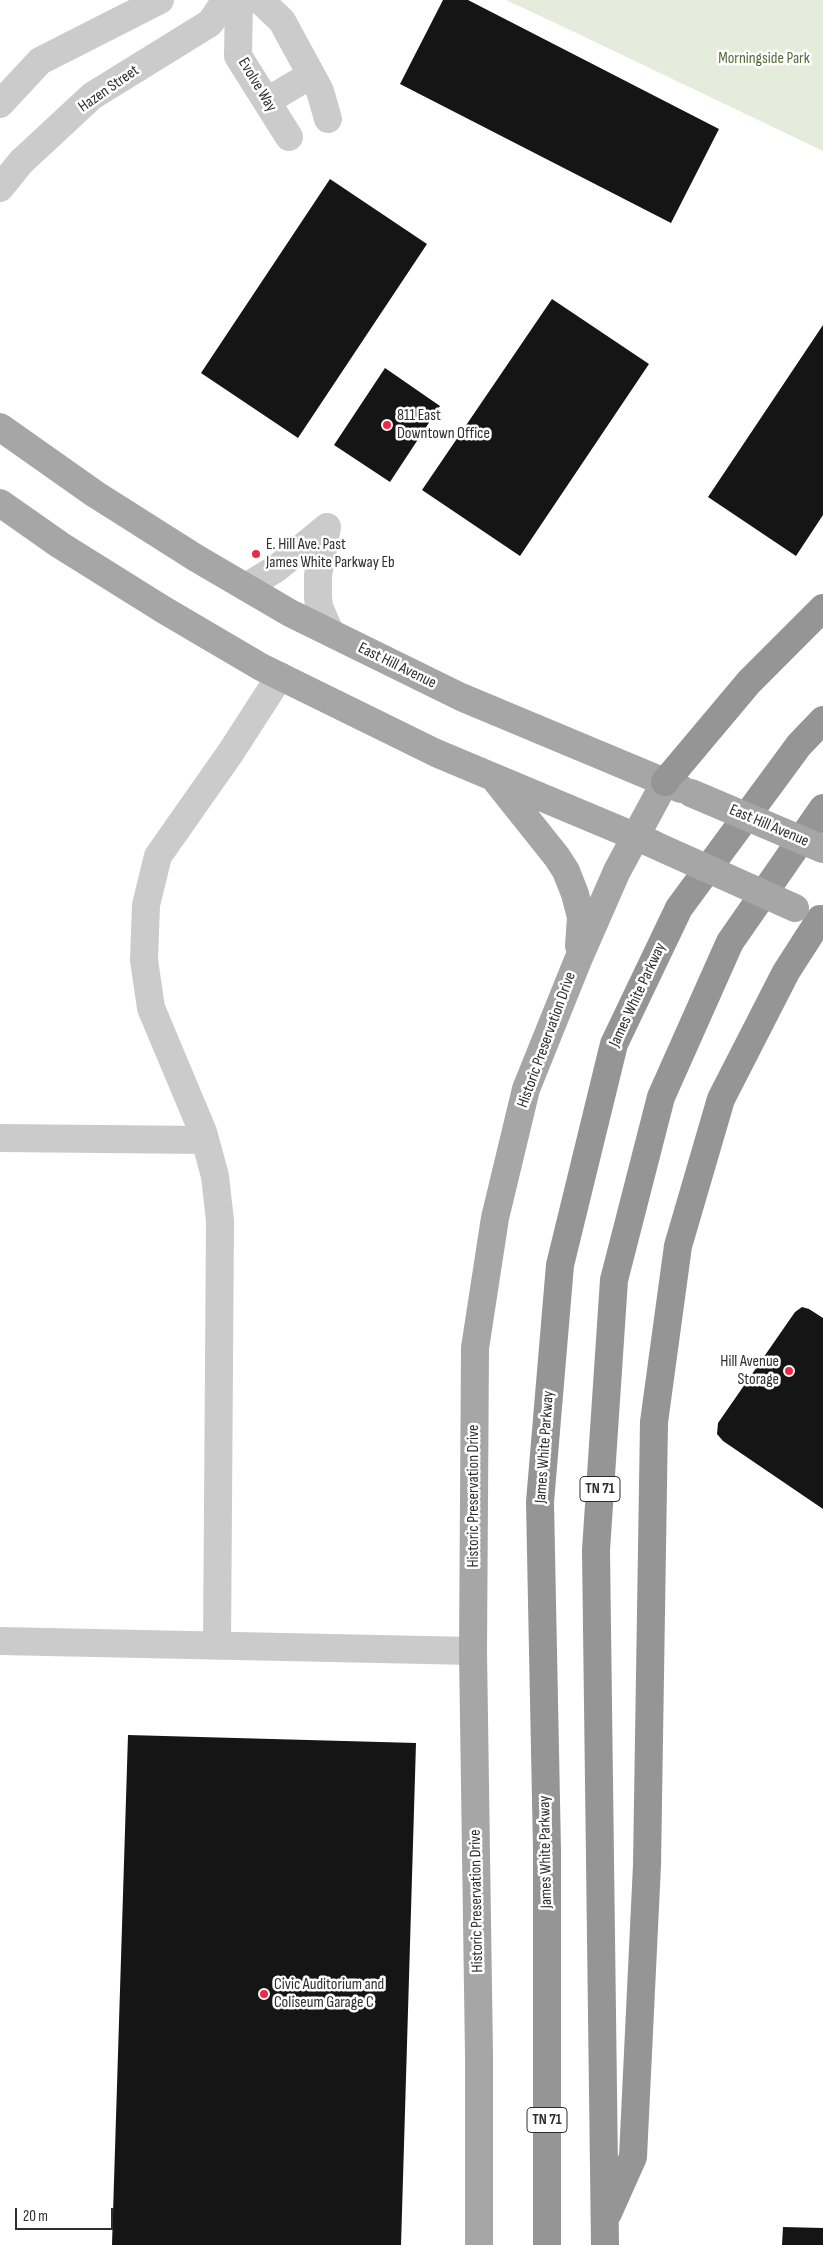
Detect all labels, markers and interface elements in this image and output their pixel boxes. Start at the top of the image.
park label: Morningside Park [718,49,810,69]
street label: Evolve Way [233,55,281,115]
street label: Hazen Street [75,61,143,117]
place label: 811 East Downtown Office [397,406,490,444]
marker: 811 East Downtown Office [381,419,393,431]
place label: E. Hill Ave. Past James White Parkway Eb [266,535,395,573]
marker: E. Hill Ave. Past James White Parkway Eb [250,548,262,560]
street label: East Hill Avenue [355,639,439,693]
street label: East Hill Avenue [726,801,812,851]
street label: James White Parkway [605,940,671,1050]
street label: Historic Preservation Drive [514,969,580,1111]
place label: Hill Avenue Storage [720,1352,779,1390]
marker: Hill Avenue Storage [783,1365,795,1377]
street label: James White Parkway [531,1390,559,1504]
street label: Historic Preservation Drive [464,1424,484,1568]
road number: TN 71 [580,1476,620,1502]
street label: James White Parkway [535,1795,557,1909]
street label: Historic Preservation Drive [466,1829,488,1973]
place label: Civic Auditorium and Coliseum Garage C [274,1975,384,2013]
marker: Civic Auditorium and Coliseum Garage C [258,1988,270,2000]
road number: TN 71 [527,2108,567,2132]
scale bar [18,2198,115,2230]
text: 20 m [23,2207,48,2226]

